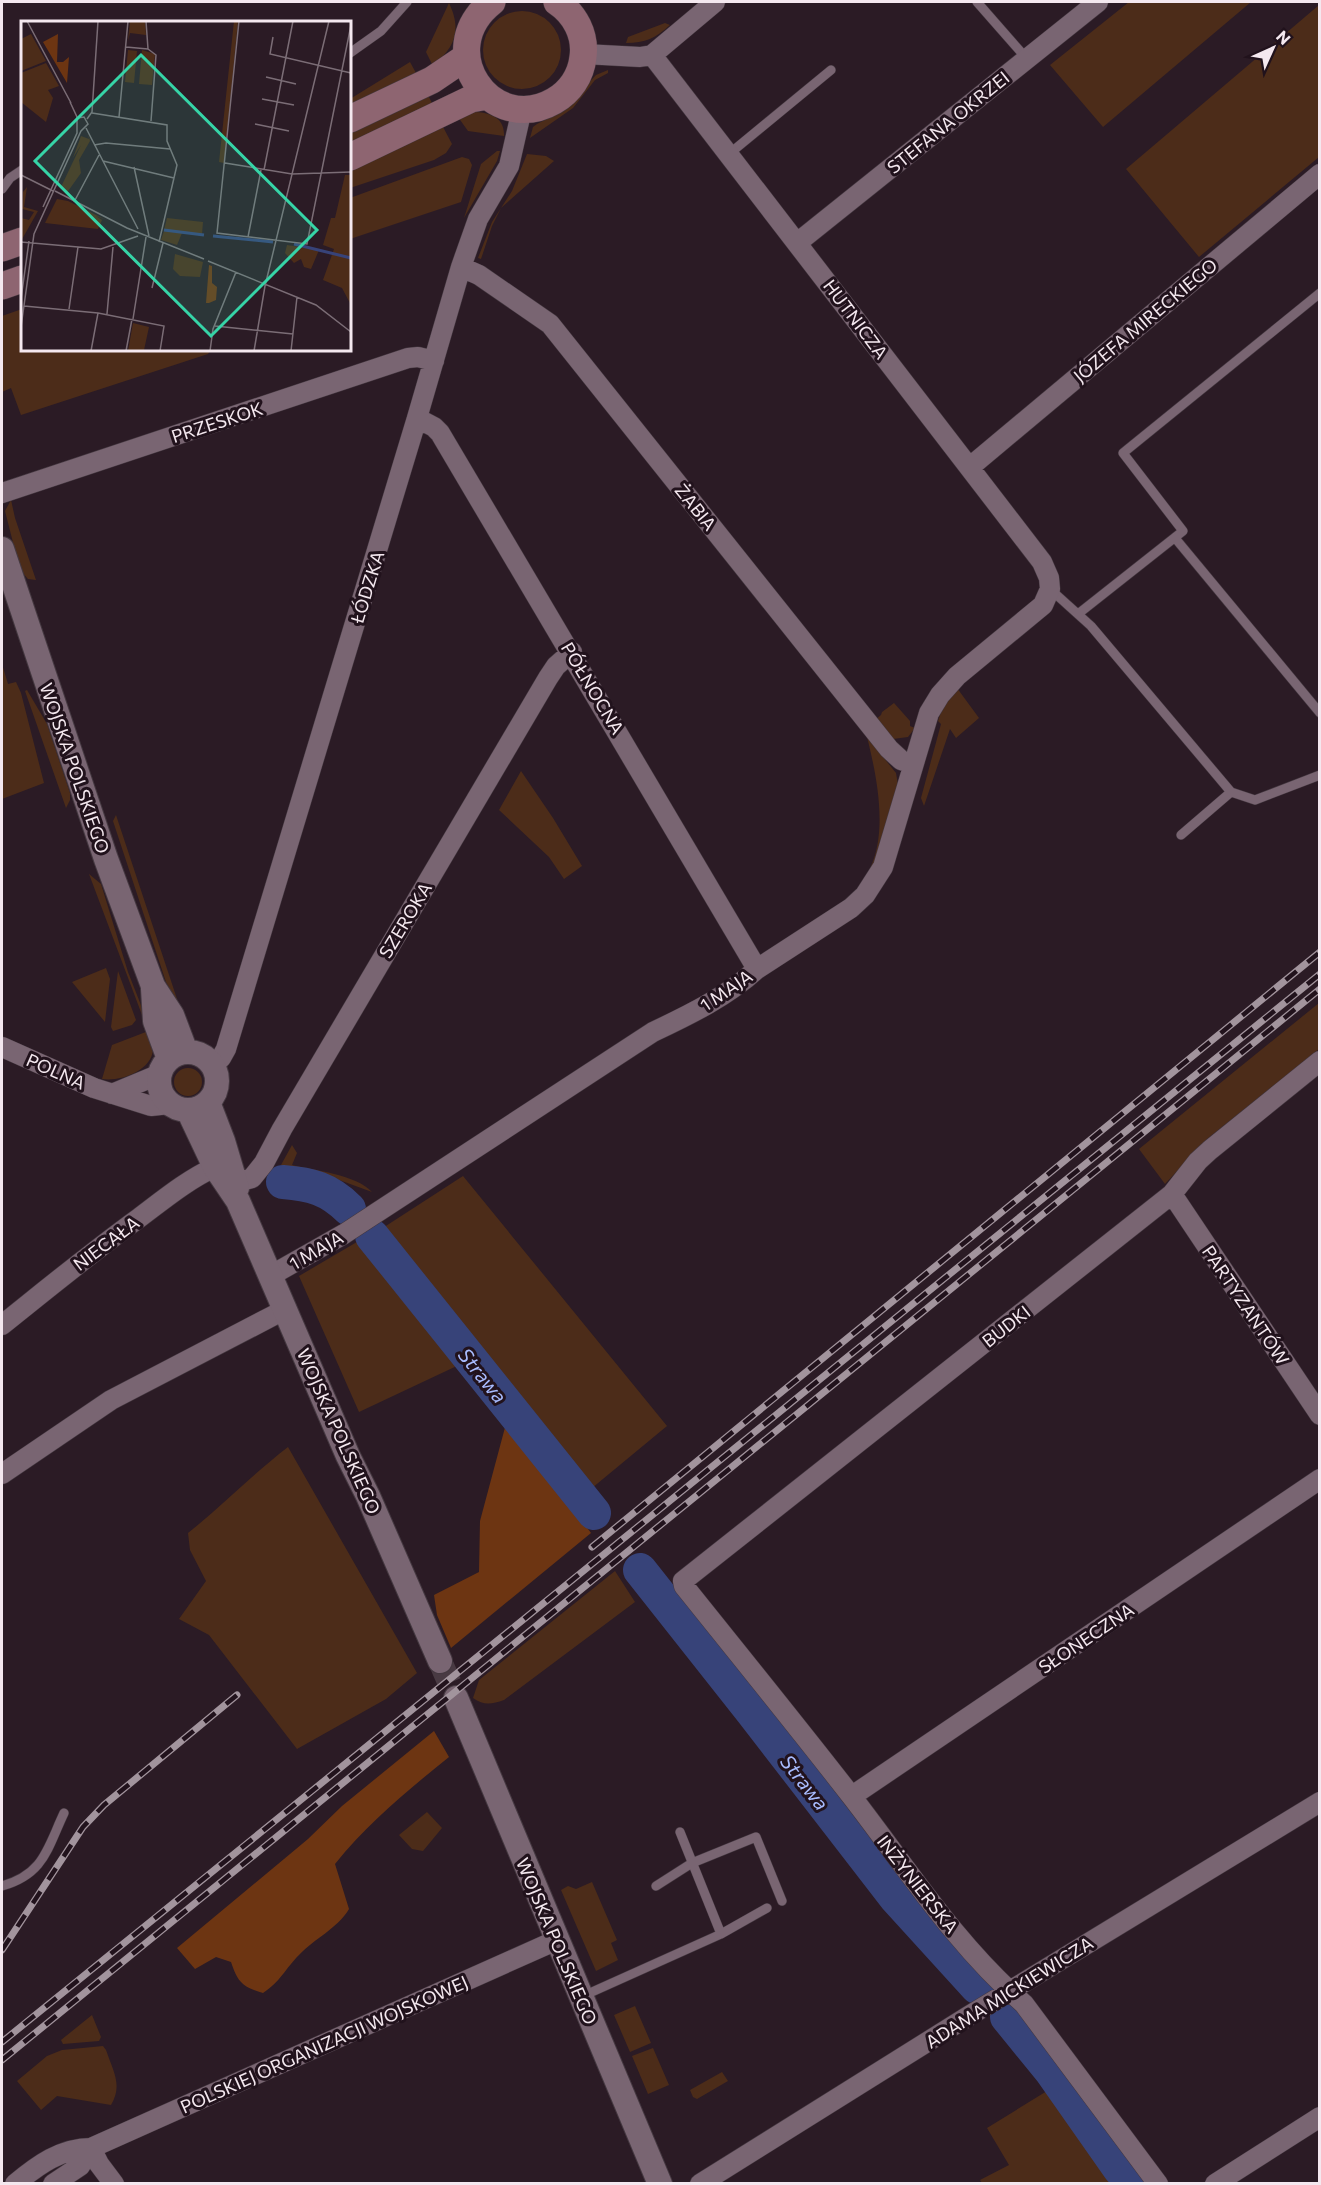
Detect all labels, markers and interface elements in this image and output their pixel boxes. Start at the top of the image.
north arrow [1243,18,1303,78]
inset map [21,21,351,351]
text: N [1273,26,1295,48]
street label: STEFANA OKRZEI [883,66,1013,178]
street label: JÓZEFA MIRECKIEGO [1069,253,1221,387]
street label: HUTNICZA [819,275,893,363]
street label: PRZESKOK [168,397,266,447]
street label: ŻABIA [671,479,721,535]
street label: ŁÓDZKA [345,548,388,627]
street label: PÓŁNOCNA [557,638,629,738]
street label: WOJSKA POLSKIEGO [35,680,115,856]
street label: SZEROKA [374,878,436,962]
street label: 1 MAJA [696,965,756,1015]
street label: POLNA [23,1048,89,1094]
street label: NIECAŁA [69,1211,143,1275]
street label: 1 MAJA [285,1226,347,1274]
street label: PARTYZANTÓW [1198,1241,1294,1369]
street label: BUDKI [978,1300,1034,1352]
water label: Strawa [454,1343,512,1407]
street label: WOJSKA POLSKIEGO [293,1345,385,1517]
street label: SŁONECZNA [1034,1598,1138,1678]
water label: Strawa [776,1749,834,1815]
street label: INŻYNIERSKA [873,1830,963,1938]
street label: WOJSKA POLSKIEGO [512,1854,602,2028]
street label: ADAMA MICKIEWICZA [921,1931,1097,2053]
street label: POLSKIEJ ORGANIZACJI WOJSKOWEJ [177,1970,471,2118]

